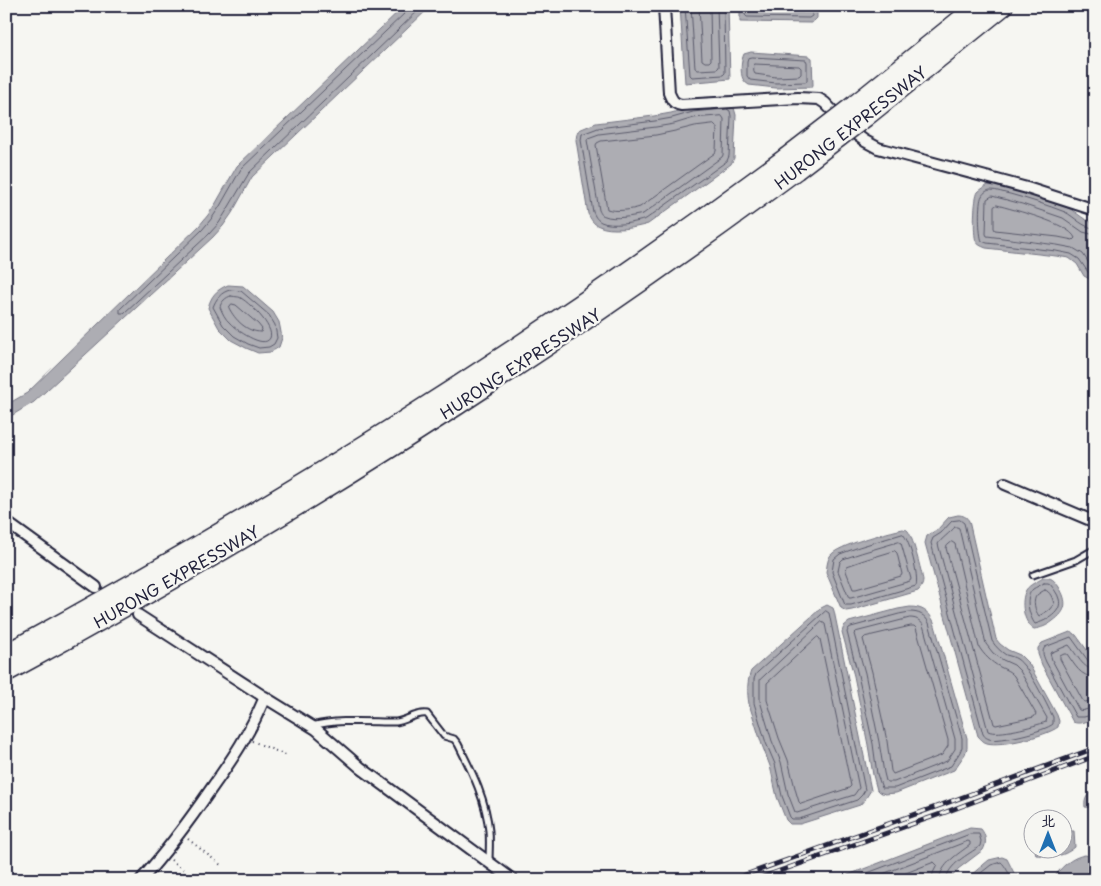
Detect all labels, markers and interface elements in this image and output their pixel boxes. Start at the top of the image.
street label: HURONG EXPRESSWAY [769,60,931,194]
street label: HURONG EXPRESSWAY [435,302,605,424]
street label: HURONG EXPRESSWAY [89,519,263,633]
north arrow [1024,808,1074,858]
text: 北 [1041,810,1055,831]

